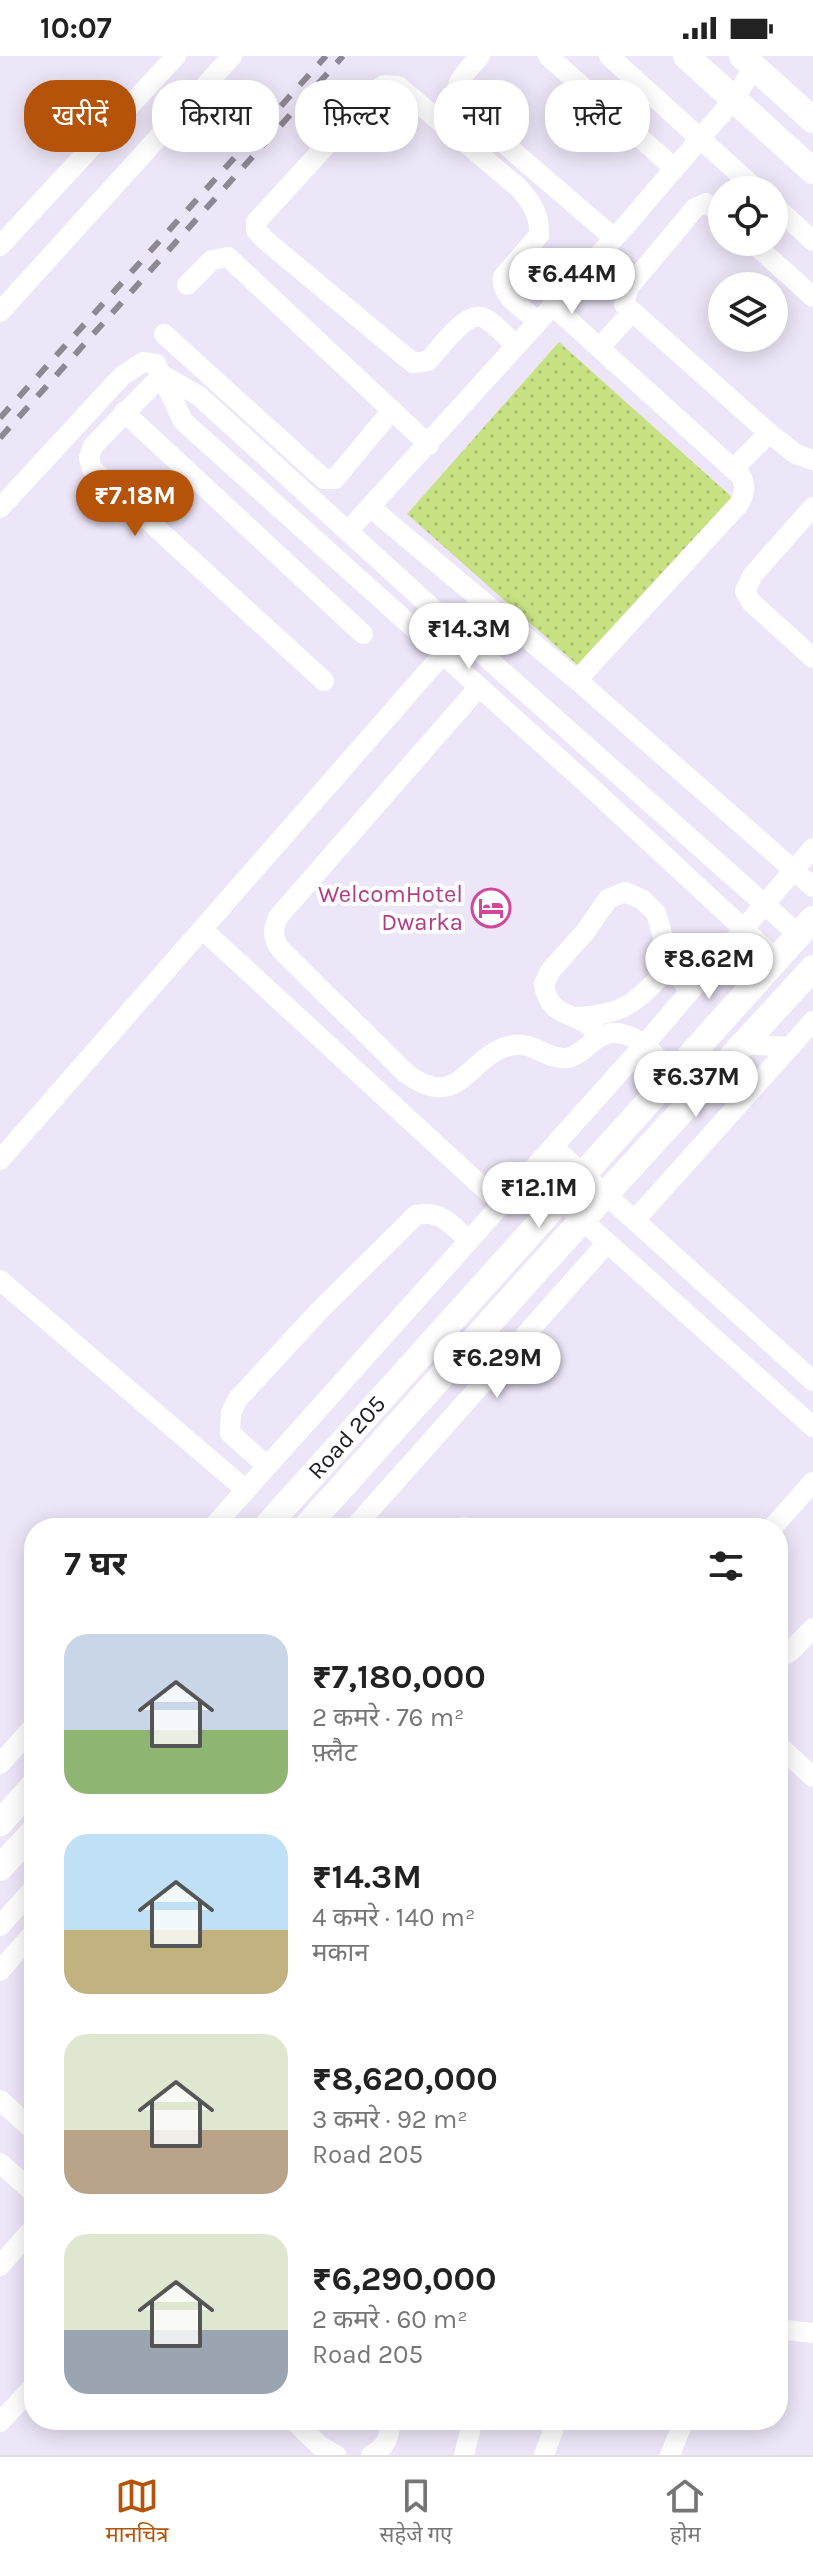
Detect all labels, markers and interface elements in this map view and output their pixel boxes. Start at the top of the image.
text: 10:07 [40,10,112,46]
chip: खरीदें [24,80,136,152]
chip: किराया [152,80,279,152]
chip: फ़िल्टर [295,80,418,152]
chip: नया [434,80,529,152]
chip: फ़्लैट [545,80,650,152]
map controls [708,176,788,352]
button: locate [708,176,788,256]
pin: ₹6.44M [507,248,637,316]
text: ₹6.44M [527,258,617,289]
button: layers [708,272,788,352]
pin: ₹7.18M [70,470,200,538]
text: ₹7.18M [94,480,176,511]
pin: ₹14.3M [404,603,534,671]
text: ₹14.3M [427,613,511,644]
place label: WelcomHotel Dwarka [318,880,463,936]
hotel icon: WelcomHotel Dwarka [470,887,512,929]
pin: ₹8.62M [644,933,774,1001]
text: ₹8.62M [663,943,755,974]
pin: ₹6.37M [631,1051,761,1119]
text: ₹6.37M [652,1061,740,1092]
pin: ₹12.1M [474,1162,604,1230]
text: ₹12.1M [500,1172,578,1203]
pin: ₹6.29M [432,1332,562,1400]
text: ₹6.29M [452,1342,542,1373]
street label: Road 205 [302,1390,391,1485]
text: 7 घर [64,1544,127,1584]
icon: filters [704,1544,748,1588]
text: ₹7,180,000 [312,1657,486,1697]
icon: home [128,1666,224,1762]
text: 2 कमरे · 76 m² [312,1702,464,1733]
text: फ़्लैट [312,1737,357,1768]
text: ₹14.3M [312,1857,422,1897]
icon: home [128,1866,224,1962]
text: 4 कमरे · 140 m² [312,1902,475,1933]
text: मकान [312,1937,369,1968]
text: ₹8,620,000 [312,2059,498,2099]
icon: home [128,2066,224,2162]
text: 3 कमरे · 92 m² [312,2104,468,2135]
text: Road 205 [312,2139,423,2170]
text: ₹6,290,000 [312,2259,497,2299]
icon: home [128,2266,224,2362]
text: 2 कमरे · 60 m² [312,2304,468,2335]
text: Road 205 [312,2339,423,2370]
tab: मानचित्र [106,2474,168,2551]
tab: सहेजे गए [380,2474,452,2551]
tab: होम [663,2474,707,2551]

